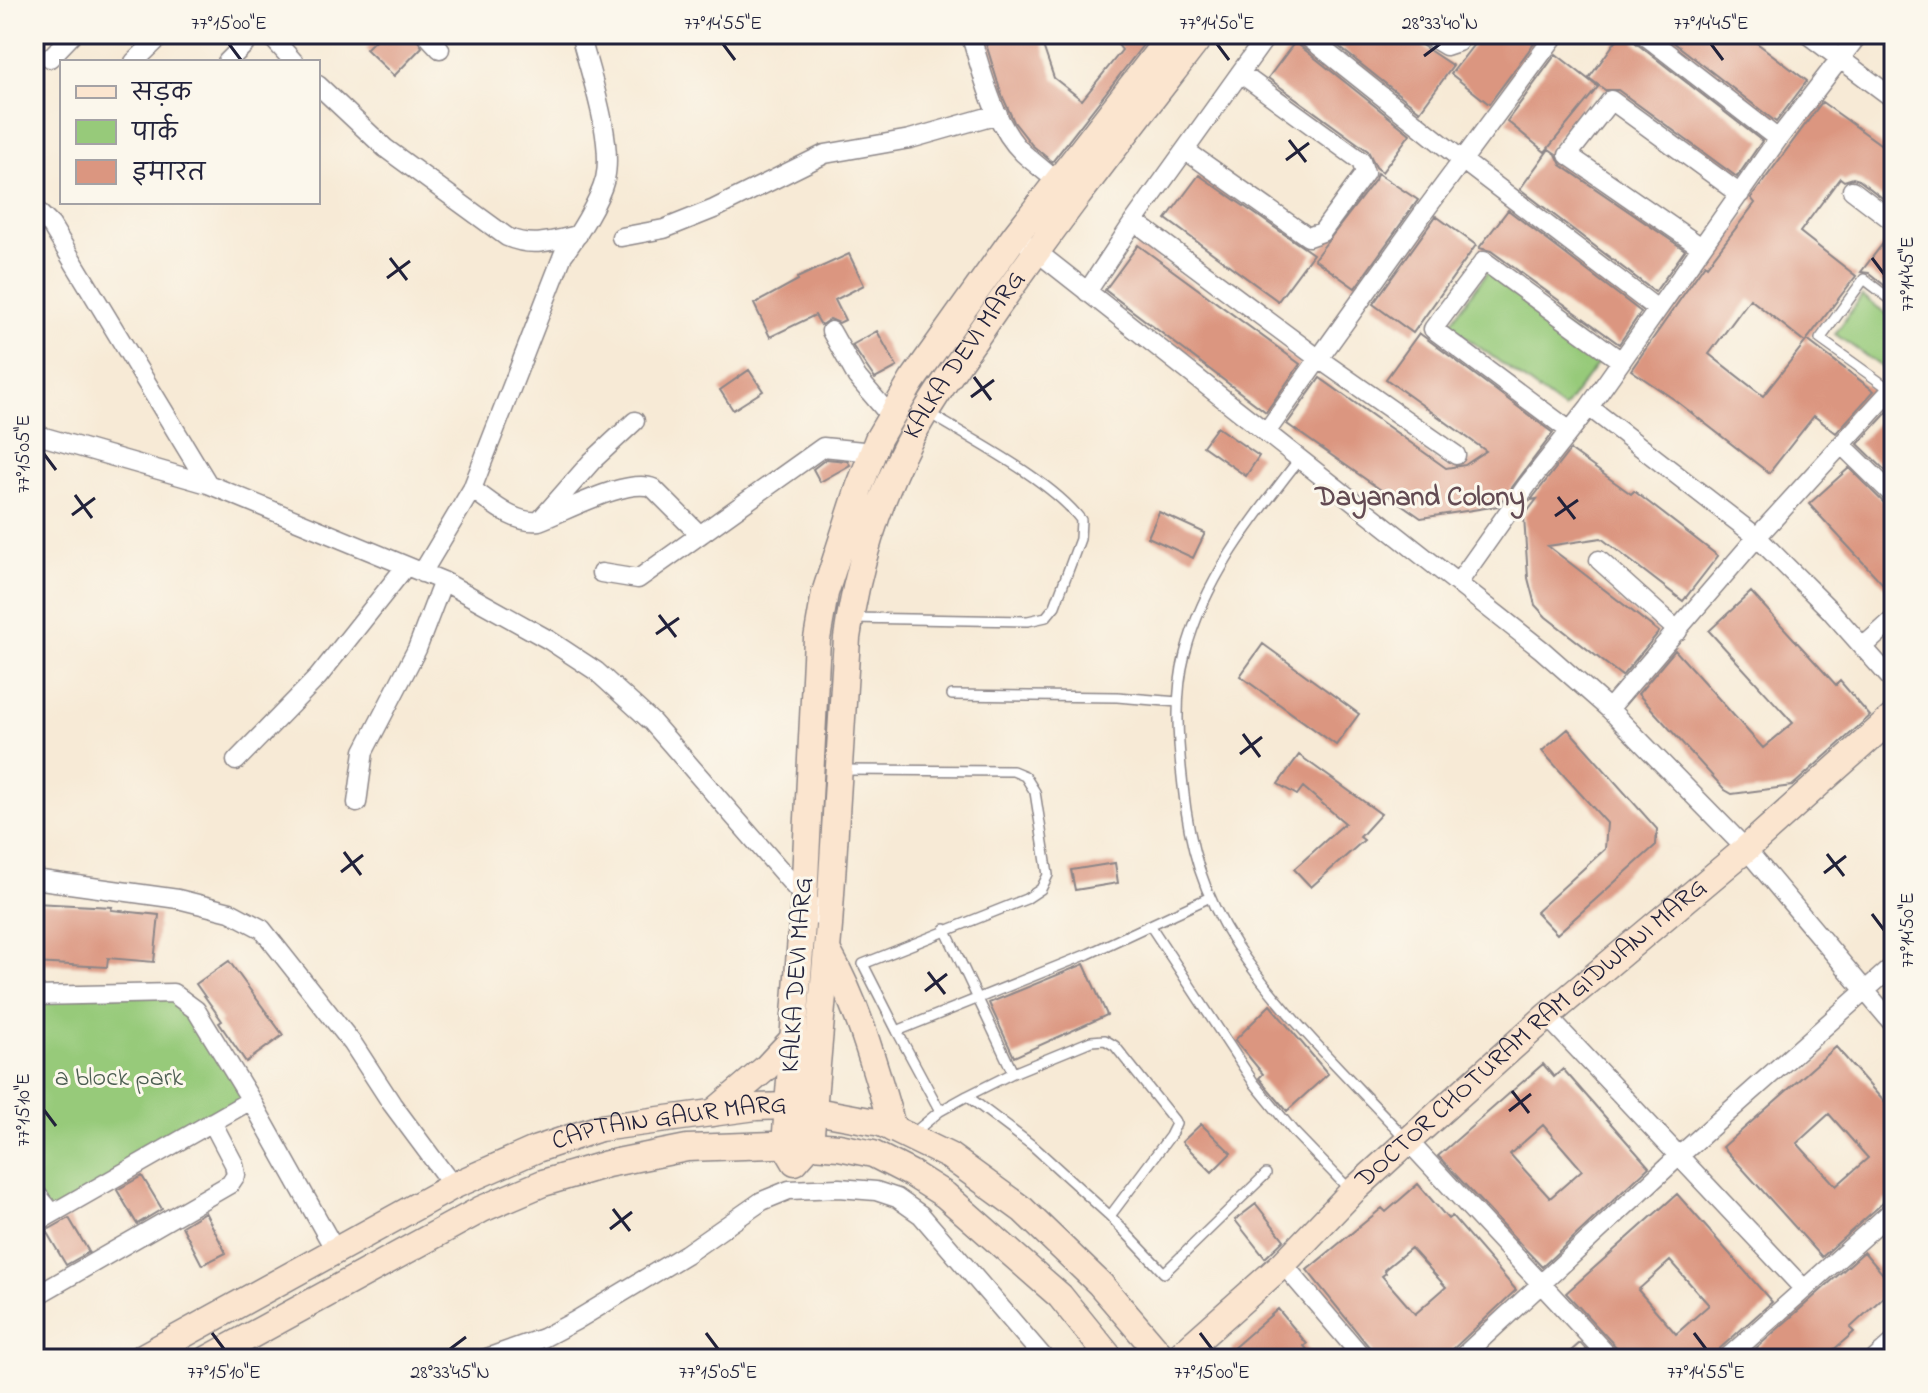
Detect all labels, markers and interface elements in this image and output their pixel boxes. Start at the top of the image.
text: 77°15'00"E [191,10,267,39]
text: 77°14'55"E [684,10,762,39]
text: 77°14'50"E [1179,10,1255,39]
text: 28°33'40"N [1402,10,1478,39]
text: 77°14'45"E [1673,10,1749,39]
legend [60,60,320,204]
text: सड़क [130,77,193,112]
text: पार्क [130,113,179,152]
text: इमारत [132,157,207,192]
text: 77°14'45"E [1894,236,1923,312]
street label: KALKA DEVI MARG [894,264,1035,447]
text: 77°15'05"E [10,415,39,493]
district label: Dayanand Colony [1313,478,1525,519]
street label: DOCTOR CHOTURAM RAM GIDWANI MARG [1347,870,1716,1199]
street label: KALKA DEVI MARG [772,876,824,1074]
text: 77°14'50"E [1894,892,1923,968]
park label: a block park [55,1060,184,1098]
text: 77°15'10"E [10,1073,39,1147]
street label: CAPTAIN GAUR MARG [547,1087,787,1162]
text: 77°15'10"E [187,1359,261,1388]
text: 28°33'45"N [410,1359,490,1388]
text: 77°15'05"E [679,1359,757,1388]
text: 77°15'00"E [1174,1359,1250,1388]
text: 77°14'55"E [1667,1359,1745,1388]

